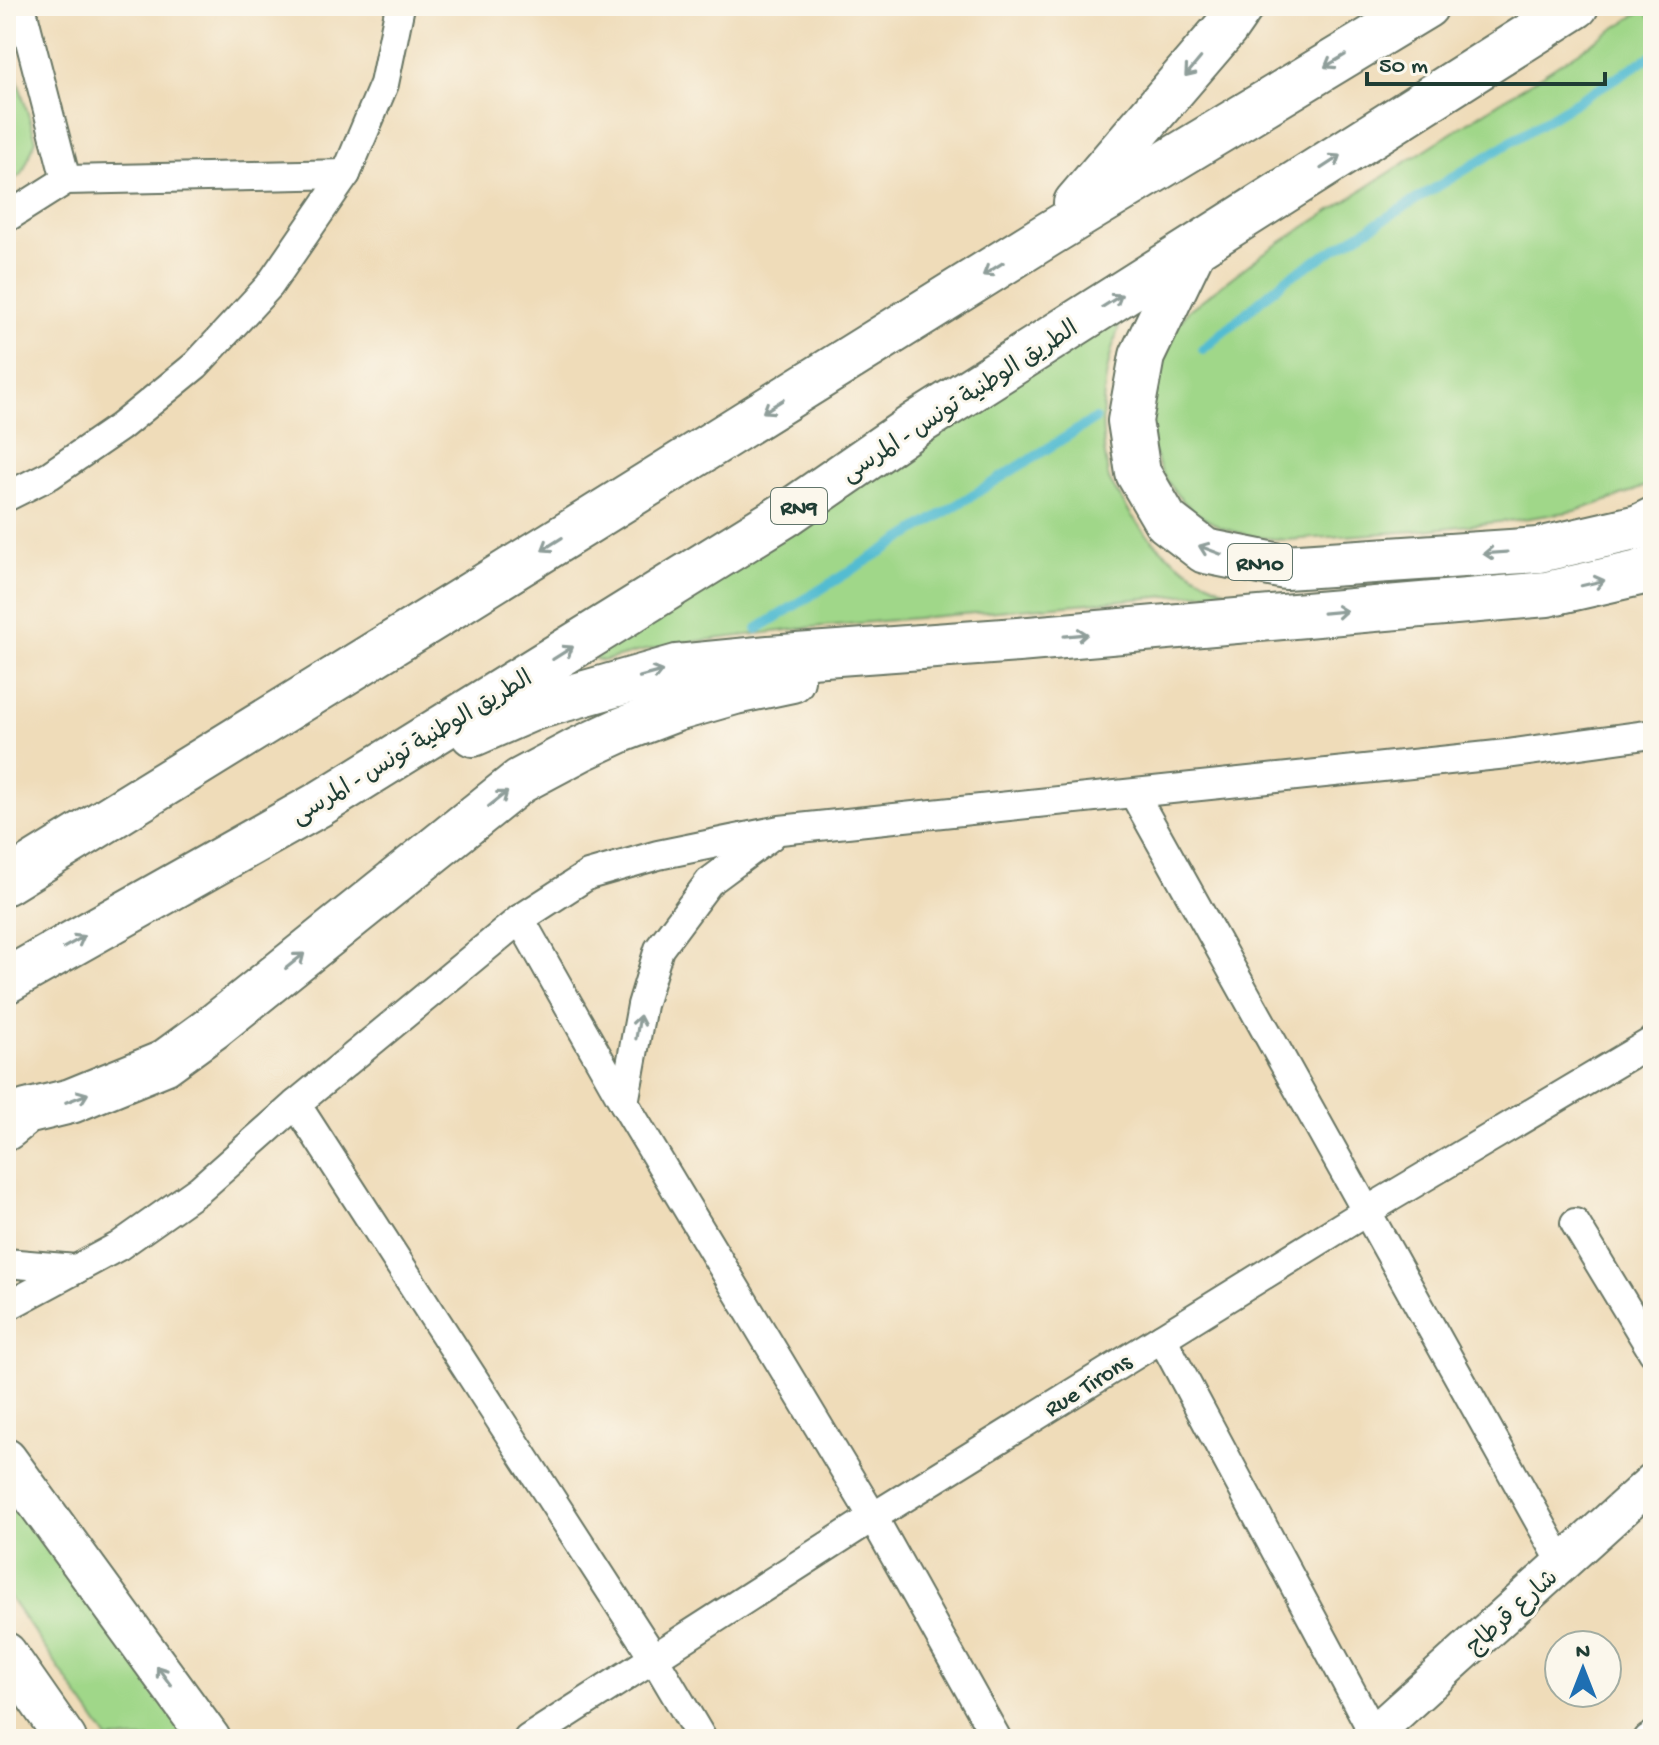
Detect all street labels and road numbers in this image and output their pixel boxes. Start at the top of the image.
street label: الطريق الوطنية تونس - المرسى [837,316,1085,490]
road number: RN9 [771,488,827,524]
road number: RN10 [1228,544,1292,580]
street label: الطريق الوطنية تونس - المرسى [287,665,539,833]
street label: Rue Tirons [1040,1348,1139,1425]
street label: شارع قرطاج [1461,1565,1565,1663]

